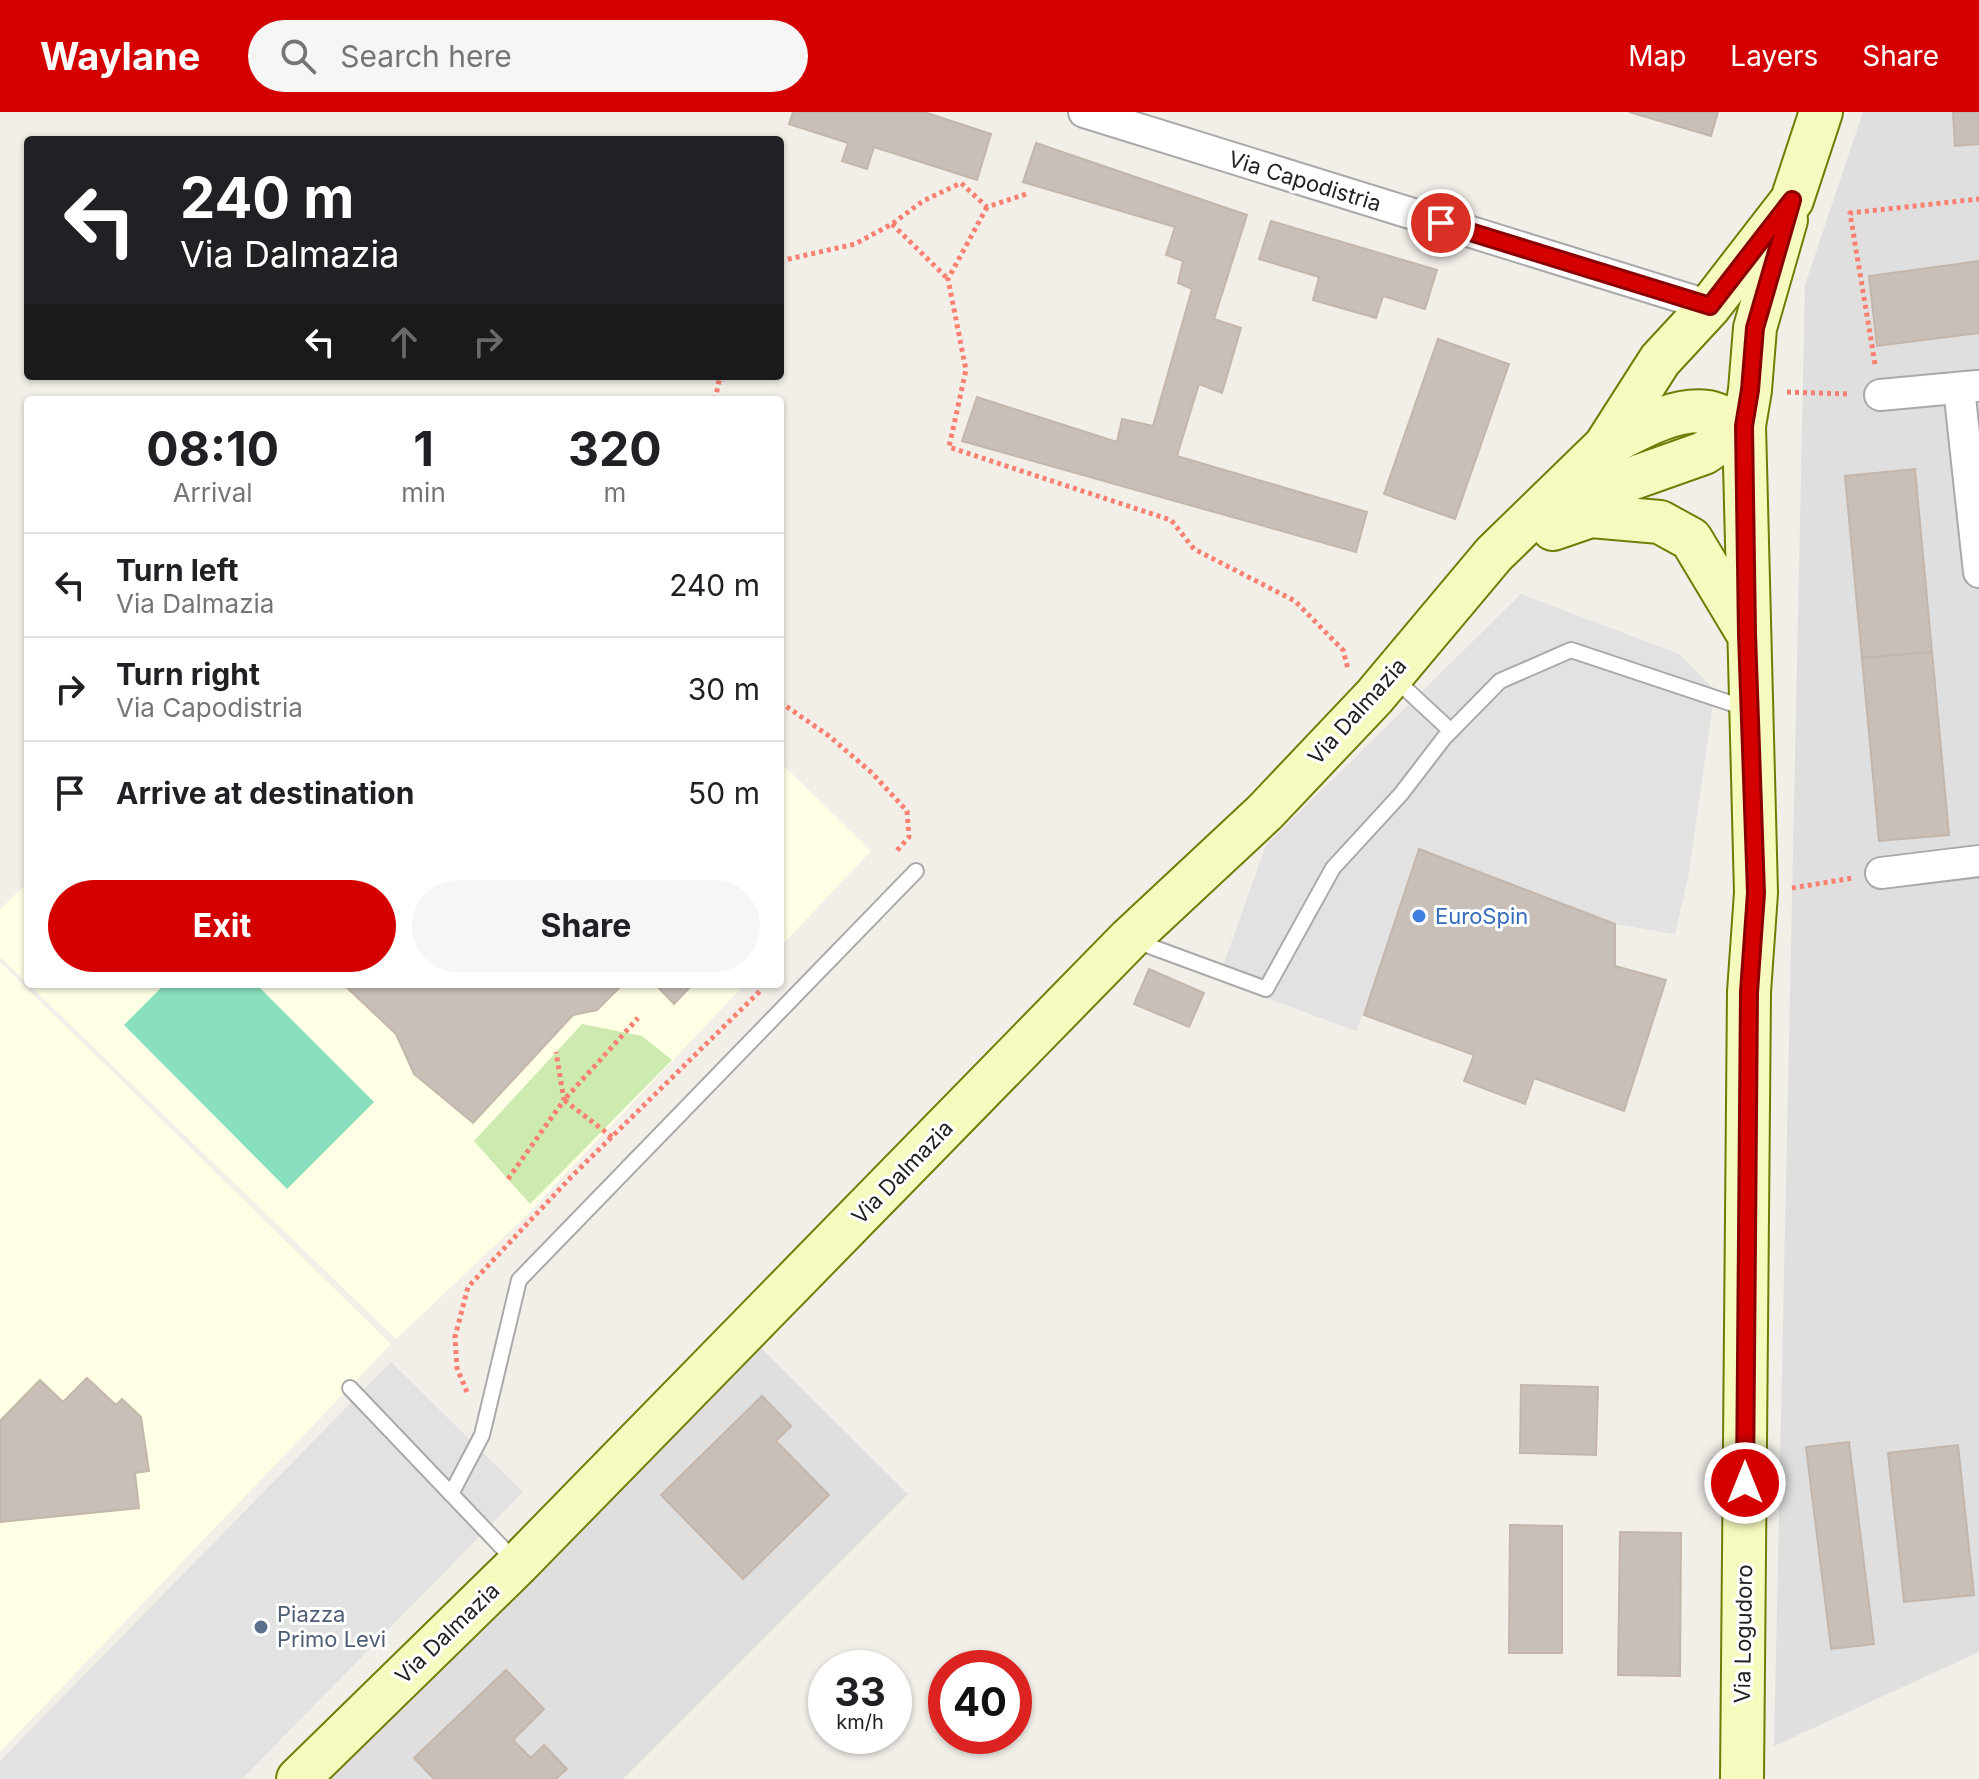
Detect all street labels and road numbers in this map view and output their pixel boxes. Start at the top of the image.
street label: Via Capodistria [1226,145,1384,217]
street label: Via Dalmazia [1302,652,1412,770]
street label: Via Dalmazia [846,1115,958,1229]
street label: Via Logudoro [1729,1564,1757,1704]
street label: Via Dalmazia [390,1577,504,1689]

